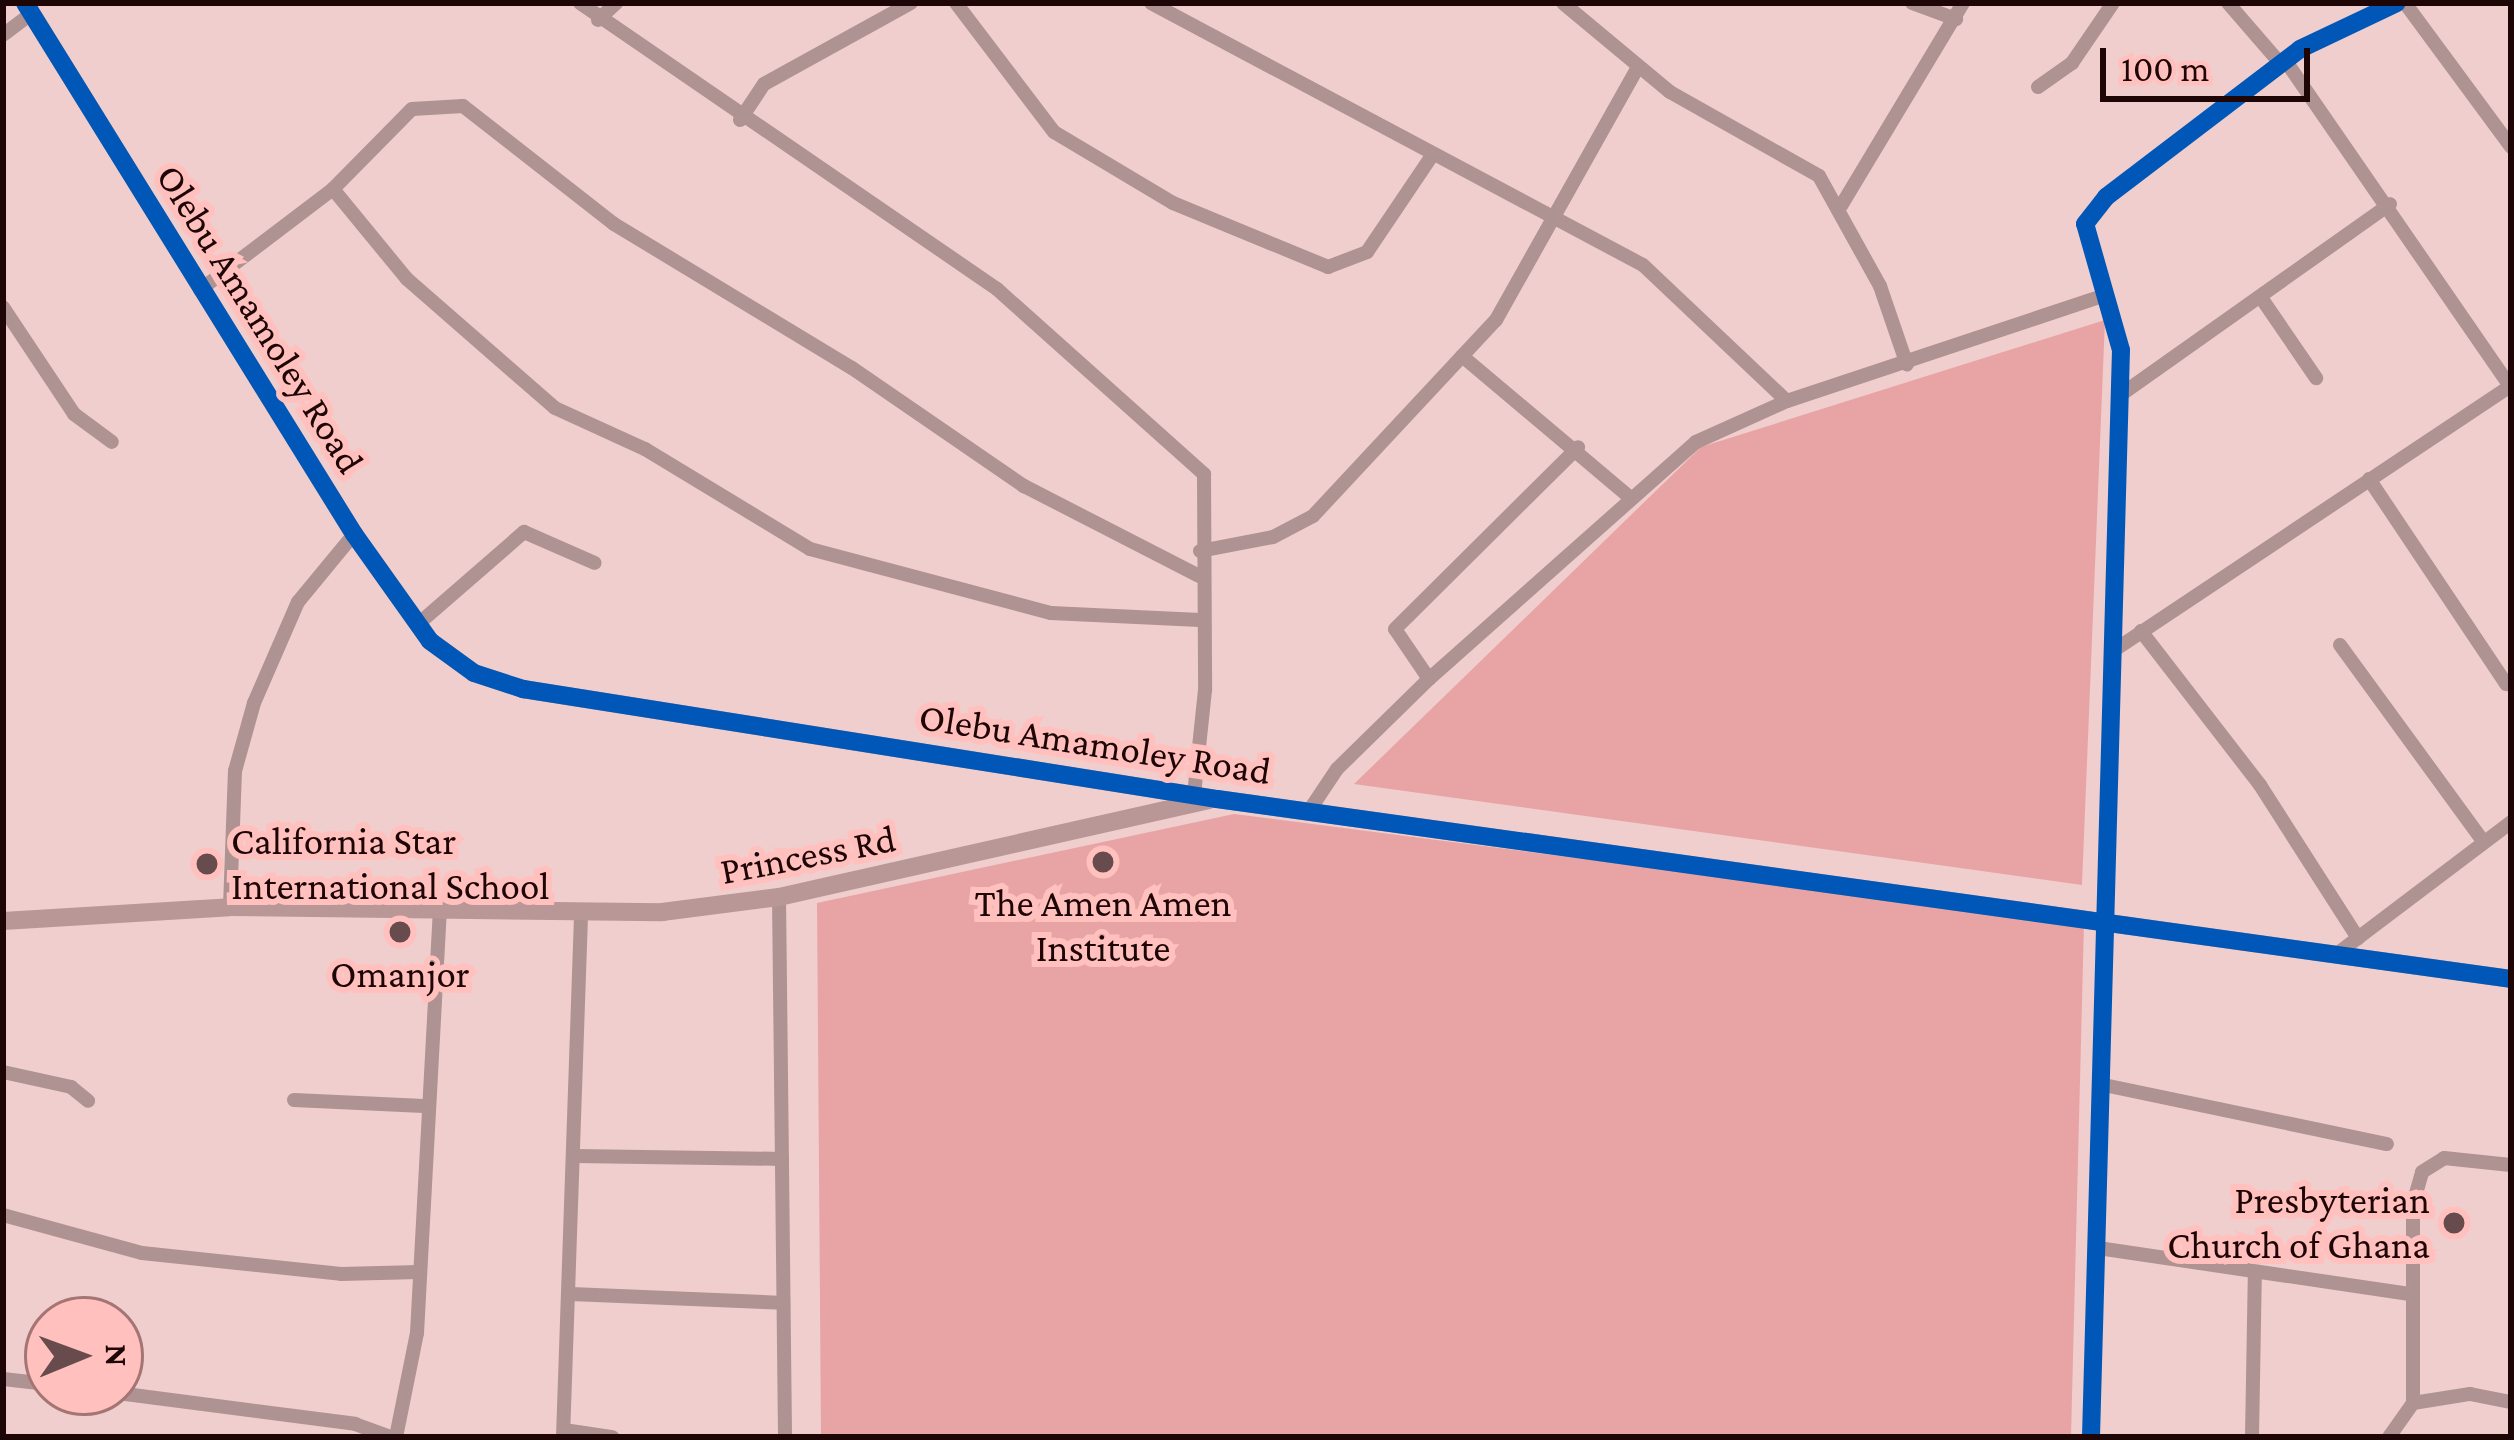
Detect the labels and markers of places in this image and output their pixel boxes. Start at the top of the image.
place label: California Star International School [231,819,550,910]
marker: The Amen Amen Institute [1090,849,1116,875]
marker: California Star International School [194,851,220,877]
place label: The Amen Amen Institute [974,881,1232,972]
marker: Omanjor [387,919,413,945]
place label: Omanjor [330,951,470,997]
place label: Presbyterian Church of Ghana [2167,1178,2430,1269]
marker: Presbyterian Church of Ghana [2441,1210,2467,1236]

